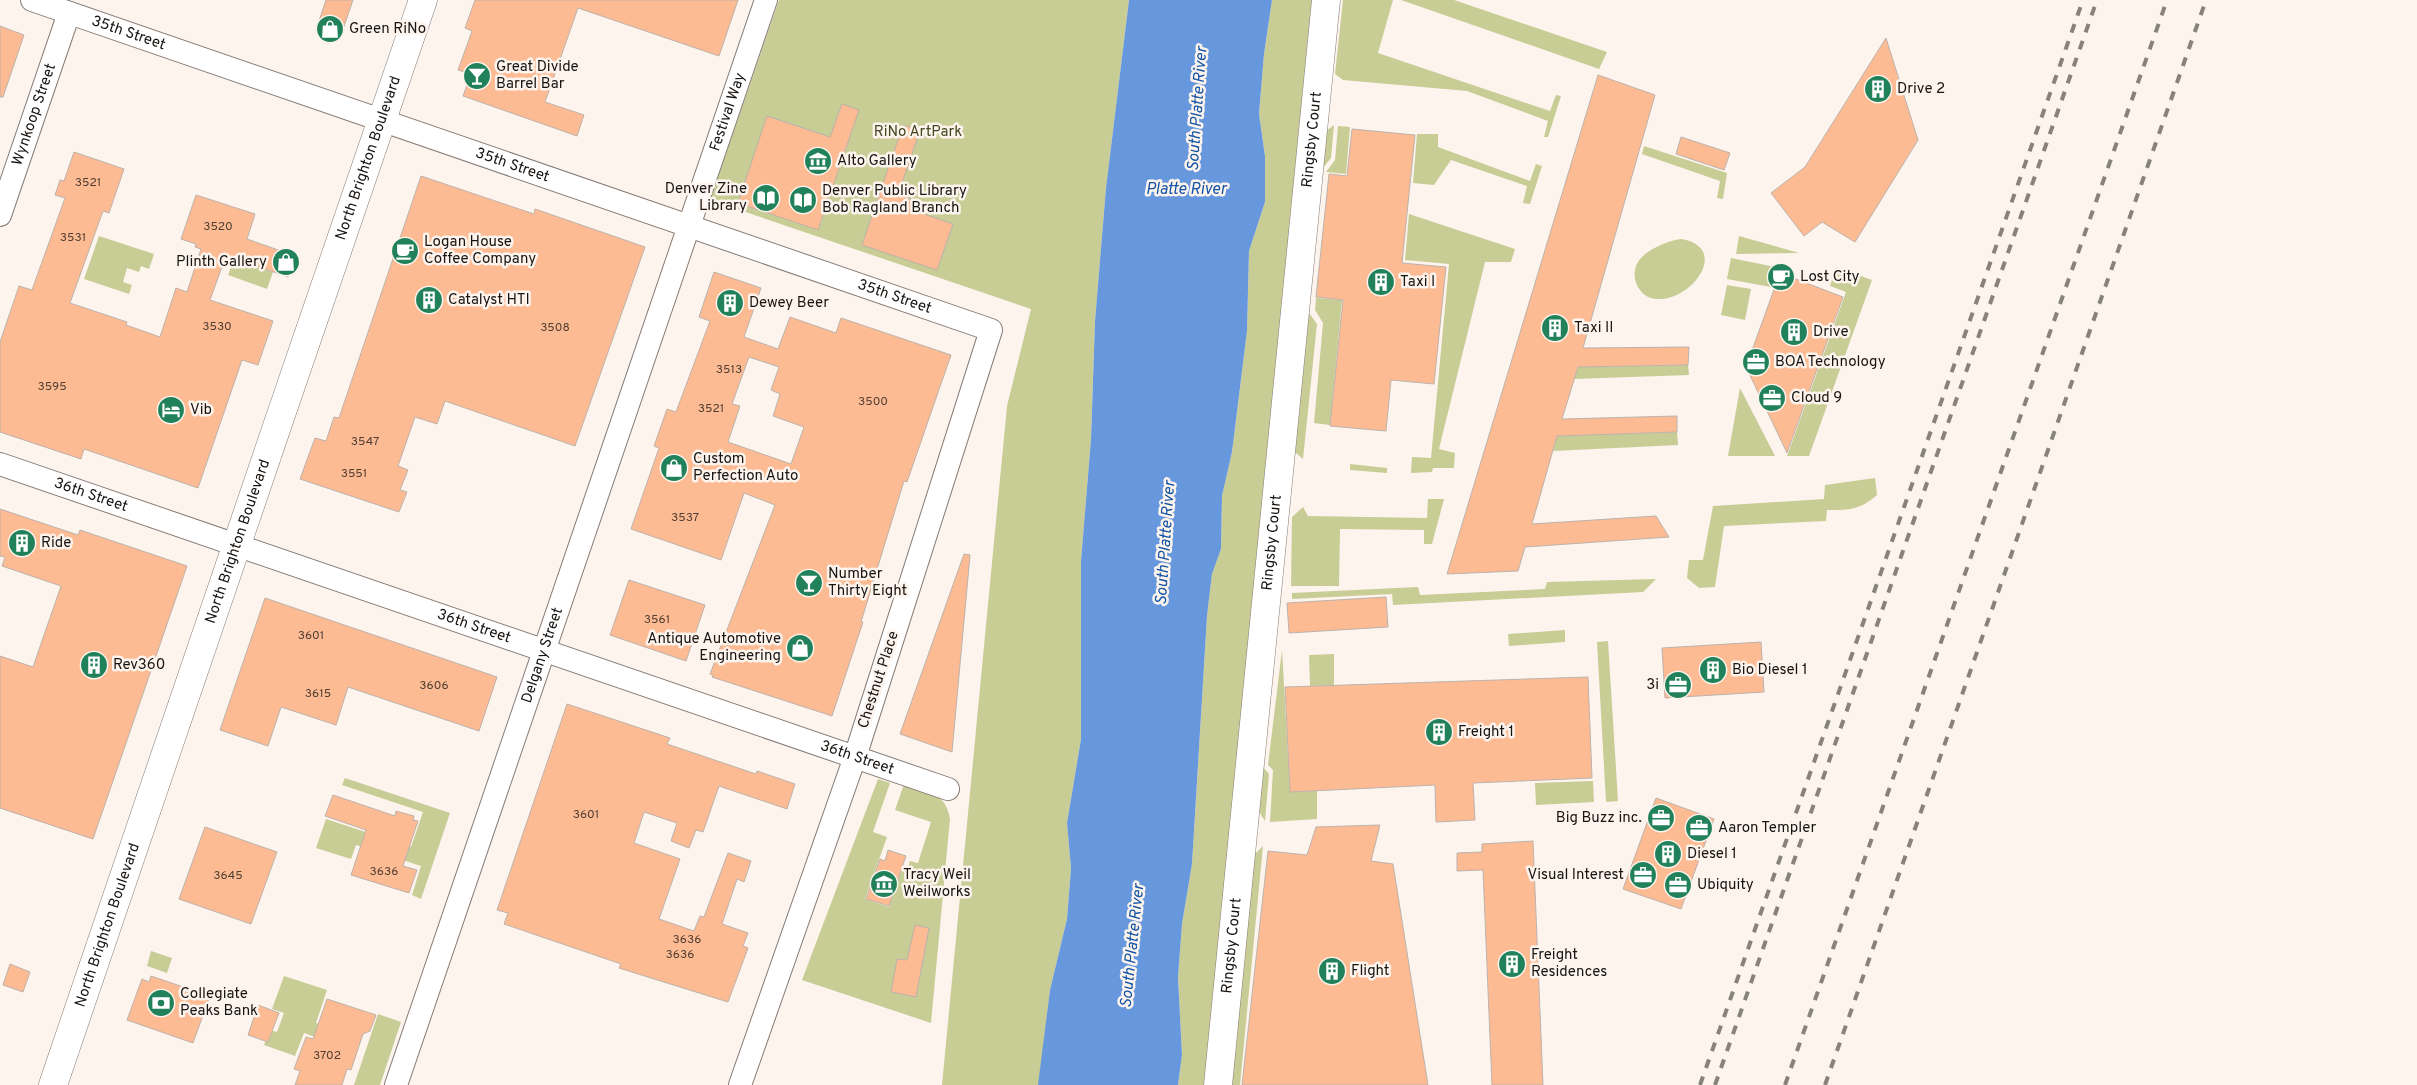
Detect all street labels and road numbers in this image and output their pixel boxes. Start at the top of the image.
street label: 35th Street [89,12,168,55]
street label: Wynkoop Street [8,61,61,168]
street label: Festival Way [706,70,750,154]
street label: North Brighton Boulevard [332,74,405,243]
street label: Ringsby Court [1298,91,1326,189]
street label: 35th Street [473,144,552,187]
street label: 35th Street [855,275,934,318]
street label: North Brighton Boulevard [201,457,275,626]
street label: 36th Street [51,474,130,517]
street label: Ringsby Court [1258,494,1286,592]
street label: 36th Street [435,605,513,648]
street label: Delgany Street [517,605,568,706]
street label: Chestnut Place [854,629,904,731]
street label: 36th Street [818,736,896,779]
street label: North Brighton Boulevard [71,841,144,1010]
street label: Ringsby Court [1218,897,1246,995]

